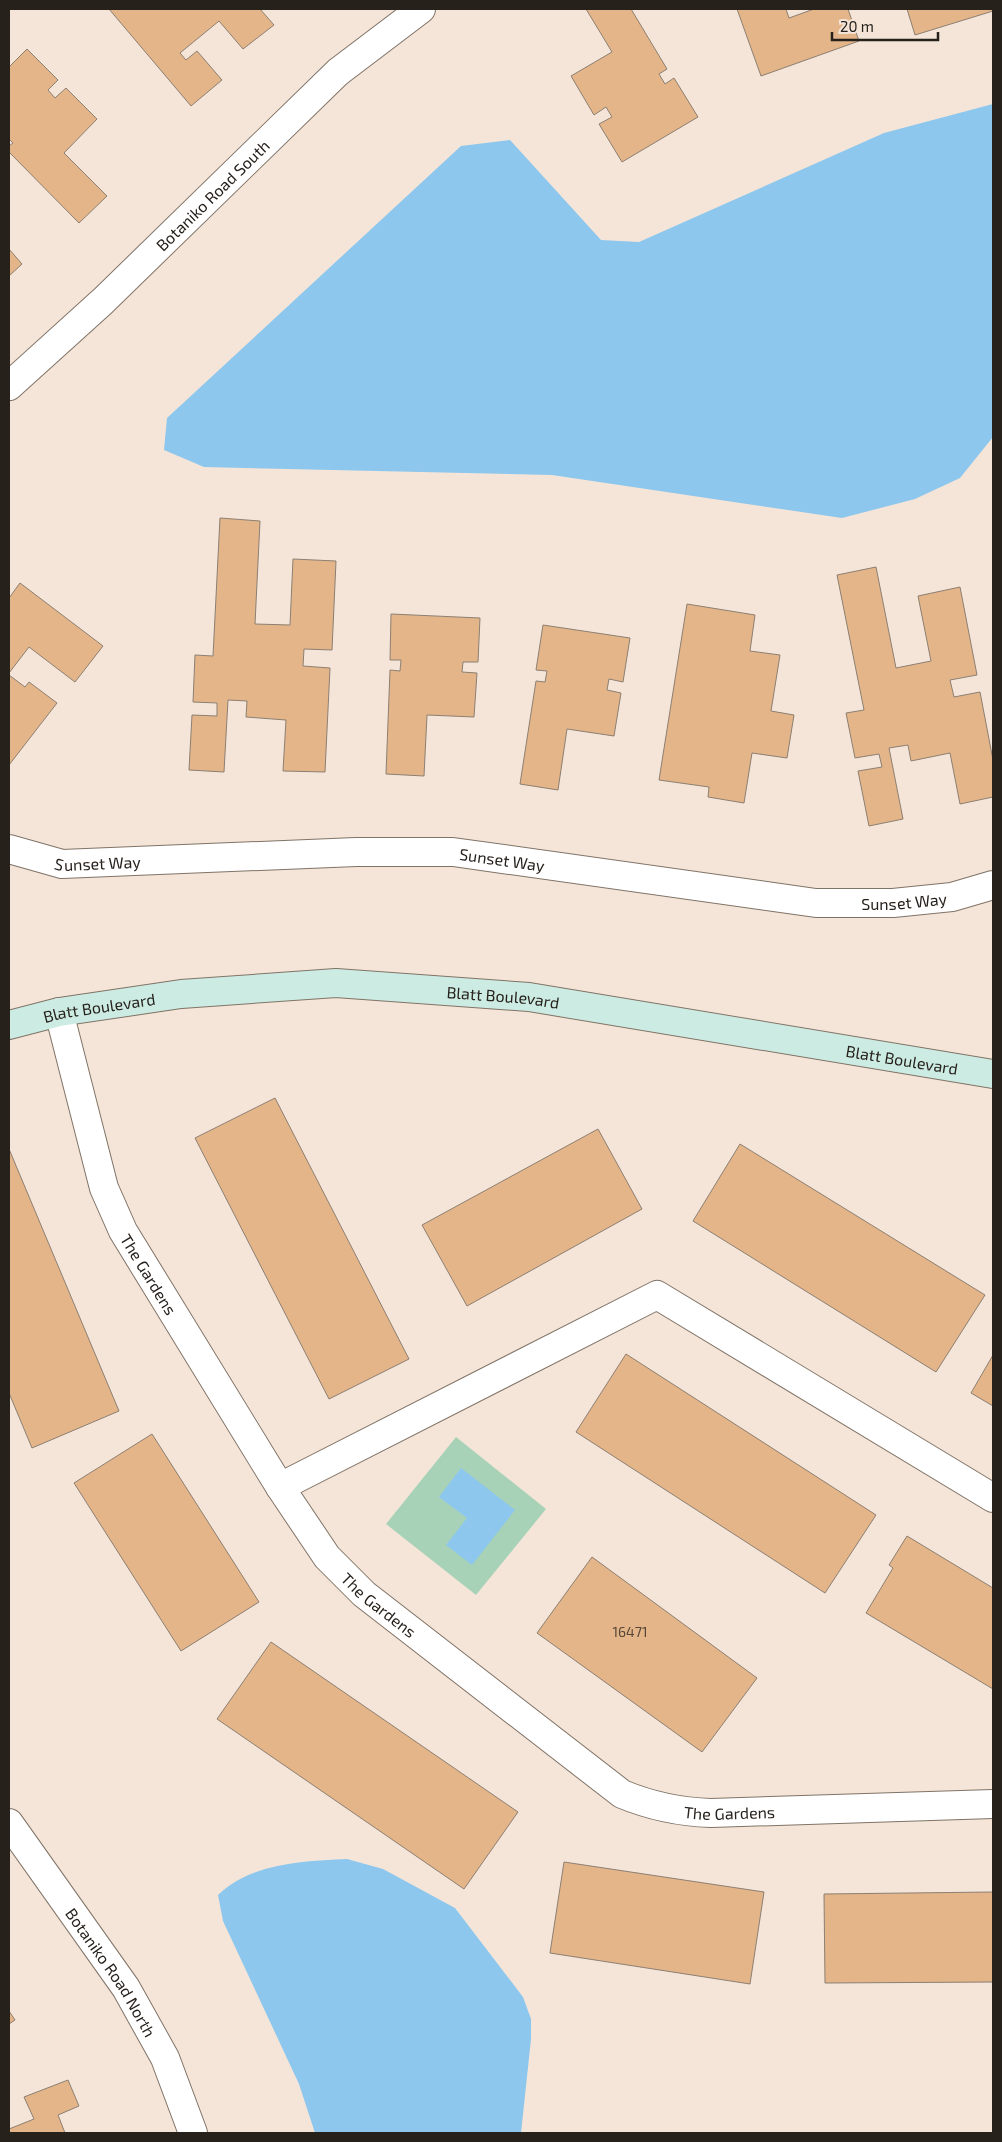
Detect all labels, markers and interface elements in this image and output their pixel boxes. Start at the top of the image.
scale bar [832,10,938,42]
text: 20 m [840,17,874,35]
street label: Botaniko Road South [151,135,273,254]
street label: Sunset Way [458,844,547,874]
street label: Sunset Way [53,851,142,874]
street label: Sunset Way [861,888,948,913]
street label: Blatt Boulevard [446,982,561,1011]
street label: Blatt Boulevard [41,988,156,1025]
street label: Blatt Boulevard [845,1040,959,1078]
street label: The Gardens [117,1230,181,1318]
street label: The Gardens [338,1568,420,1641]
house number: 16471 [613,1623,647,1640]
street label: The Gardens [683,1801,775,1823]
street label: Botaniko Road North [62,1904,161,2040]

